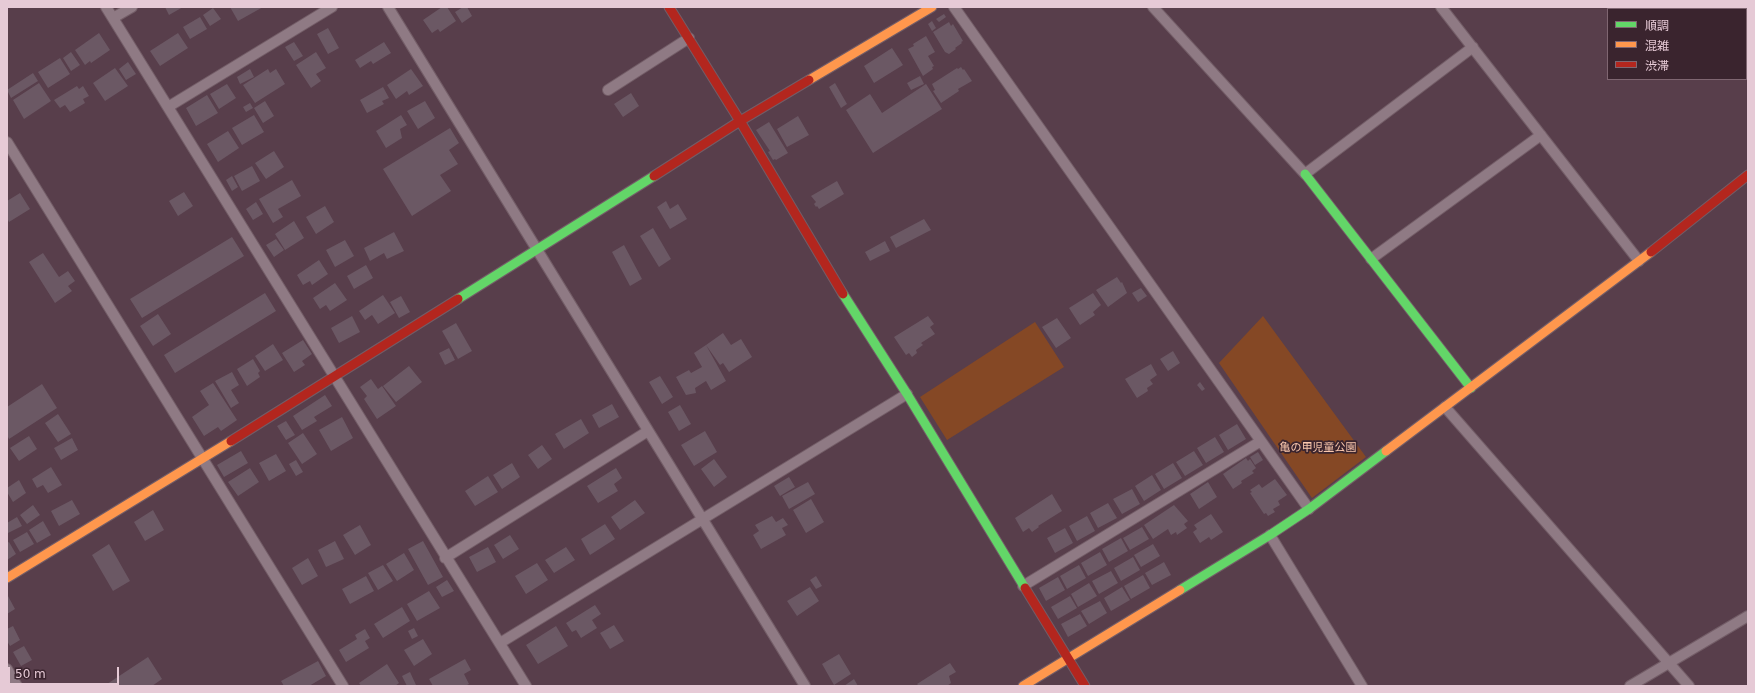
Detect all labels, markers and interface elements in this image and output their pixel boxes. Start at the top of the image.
legend [1607,8,1747,80]
text: 順調 [1645,19,1669,33]
text: 混雑 [1645,39,1669,53]
text: 渋滞 [1645,59,1669,73]
park label: 亀の甲児童公園 [1280,441,1356,455]
scale bar [10,659,121,685]
text: 50 m [15,667,46,681]

